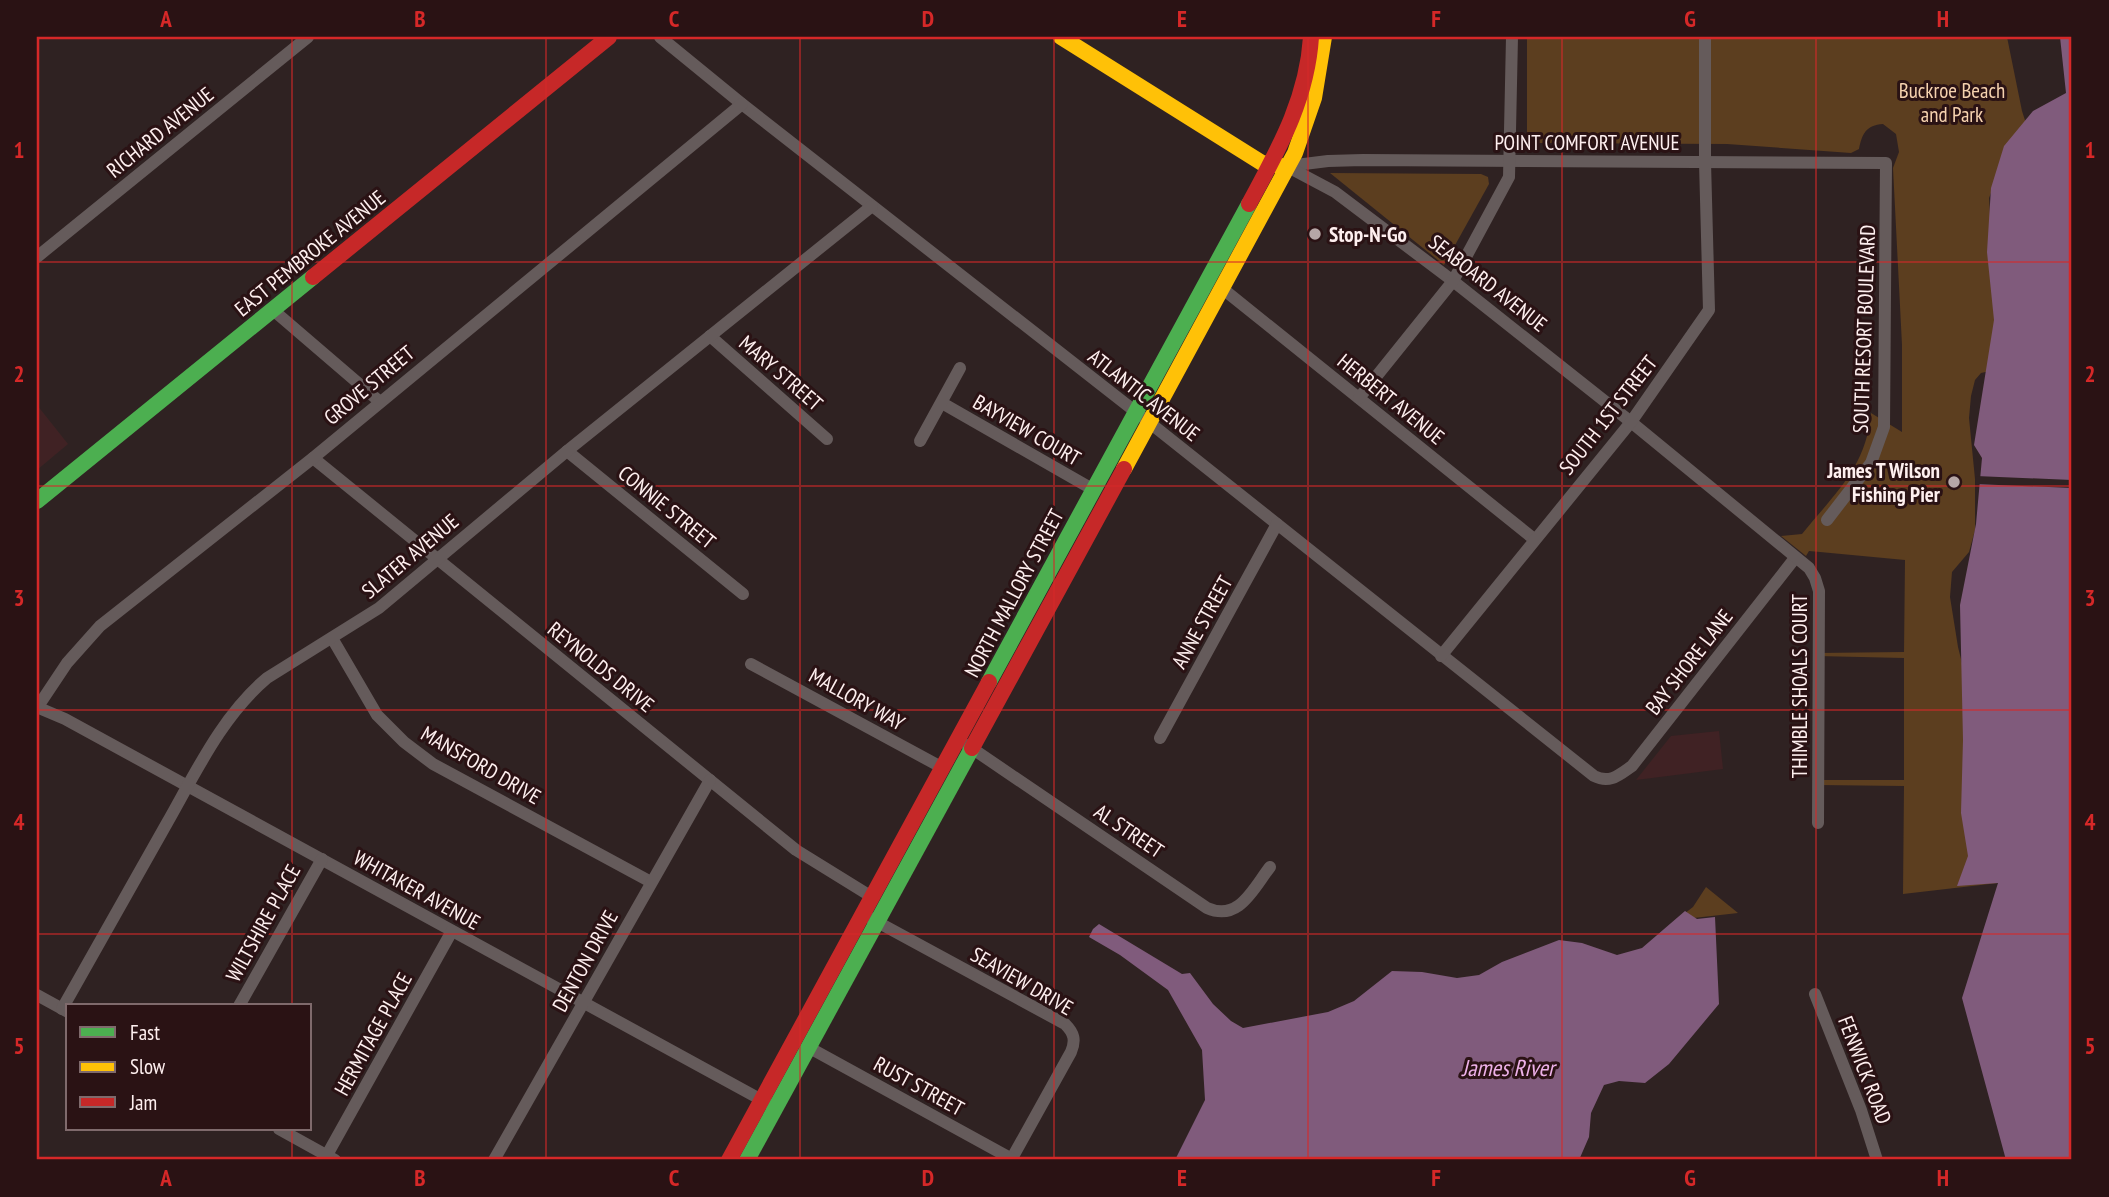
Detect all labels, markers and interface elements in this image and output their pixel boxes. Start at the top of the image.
text: A [159,4,172,33]
text: B [414,4,426,33]
text: C [669,4,680,33]
text: D [922,4,934,33]
text: E [1177,4,1187,33]
text: F [1431,4,1441,33]
text: G [1684,4,1696,33]
text: H [1937,4,1949,33]
park label: Buckroe Beach and Park [1899,77,2005,128]
street label: RICHARD AVENUE [101,81,219,183]
street label: POINT COMFORT AVENUE [1494,129,1680,156]
text: 1 [14,135,25,164]
text: 1 [2085,135,2096,164]
street label: EAST PEMBROKE AVENUE [229,184,391,322]
place label: Stop-N-Go [1329,221,1407,248]
street label: SOUTH RESORT BOULEVARD [1847,224,1881,434]
marker: Stop-N-Go [1307,226,1323,242]
street label: SEABOARD AVENUE [1423,228,1553,338]
street label: MARY STREET [734,329,829,417]
street label: GROVE STREET [318,339,420,431]
street label: ATLANTIC AVENUE [1083,343,1205,447]
street label: HERBERT AVENUE [1332,348,1450,450]
street label: SOUTH 1ST STREET [1553,349,1663,480]
text: 2 [14,359,25,388]
text: 2 [2085,359,2096,388]
street label: BAYVIEW COURT [968,388,1086,472]
place label: James T Wilson Fishing Pier [1826,457,1941,508]
street label: CONNIE STREET [613,460,722,555]
marker: James T Wilson Fishing Pier [1946,474,1962,490]
street label: NORTH MALLORY STREET [958,504,1070,682]
street label: SLATER AVENUE [356,508,464,604]
street label: ANNE STREET [1166,570,1239,673]
text: 3 [14,583,25,612]
text: 3 [2085,583,2096,612]
street label: THIMBLE SHOALS COURT [1786,593,1813,778]
street label: BAY SHORE LANE [1639,604,1739,720]
street label: REYNOLDS DRIVE [542,616,660,718]
street label: MALLORY WAY [804,662,910,737]
street label: MANSFORD DRIVE [416,720,546,810]
street label: AL STREET [1089,798,1169,864]
text: 4 [14,807,25,836]
text: 4 [2085,807,2096,836]
street label: WHITAKER AVENUE [349,844,485,936]
street label: WILTSHIRE PLACE [220,860,306,986]
street label: DENTON DRIVE [546,905,624,1017]
street label: SEAVIEW DRIVE [966,941,1078,1021]
street label: HERMITAGE PLACE [328,968,418,1100]
legend [66,1004,312,1130]
street label: FENWICK ROAD [1832,1012,1898,1128]
text: Fast [130,1019,160,1046]
text: 5 [14,1031,25,1060]
text: 5 [2085,1031,2096,1060]
street label: RUST STREET [869,1050,969,1122]
text: Slow [130,1053,166,1080]
water label: James River [1461,1053,1558,1082]
text: Jam [129,1089,157,1116]
text: A [159,1163,172,1192]
text: B [414,1163,426,1192]
text: C [669,1163,680,1192]
text: D [922,1163,934,1192]
text: E [1177,1163,1187,1192]
text: F [1431,1163,1441,1192]
text: G [1684,1163,1696,1192]
text: H [1937,1163,1949,1192]

